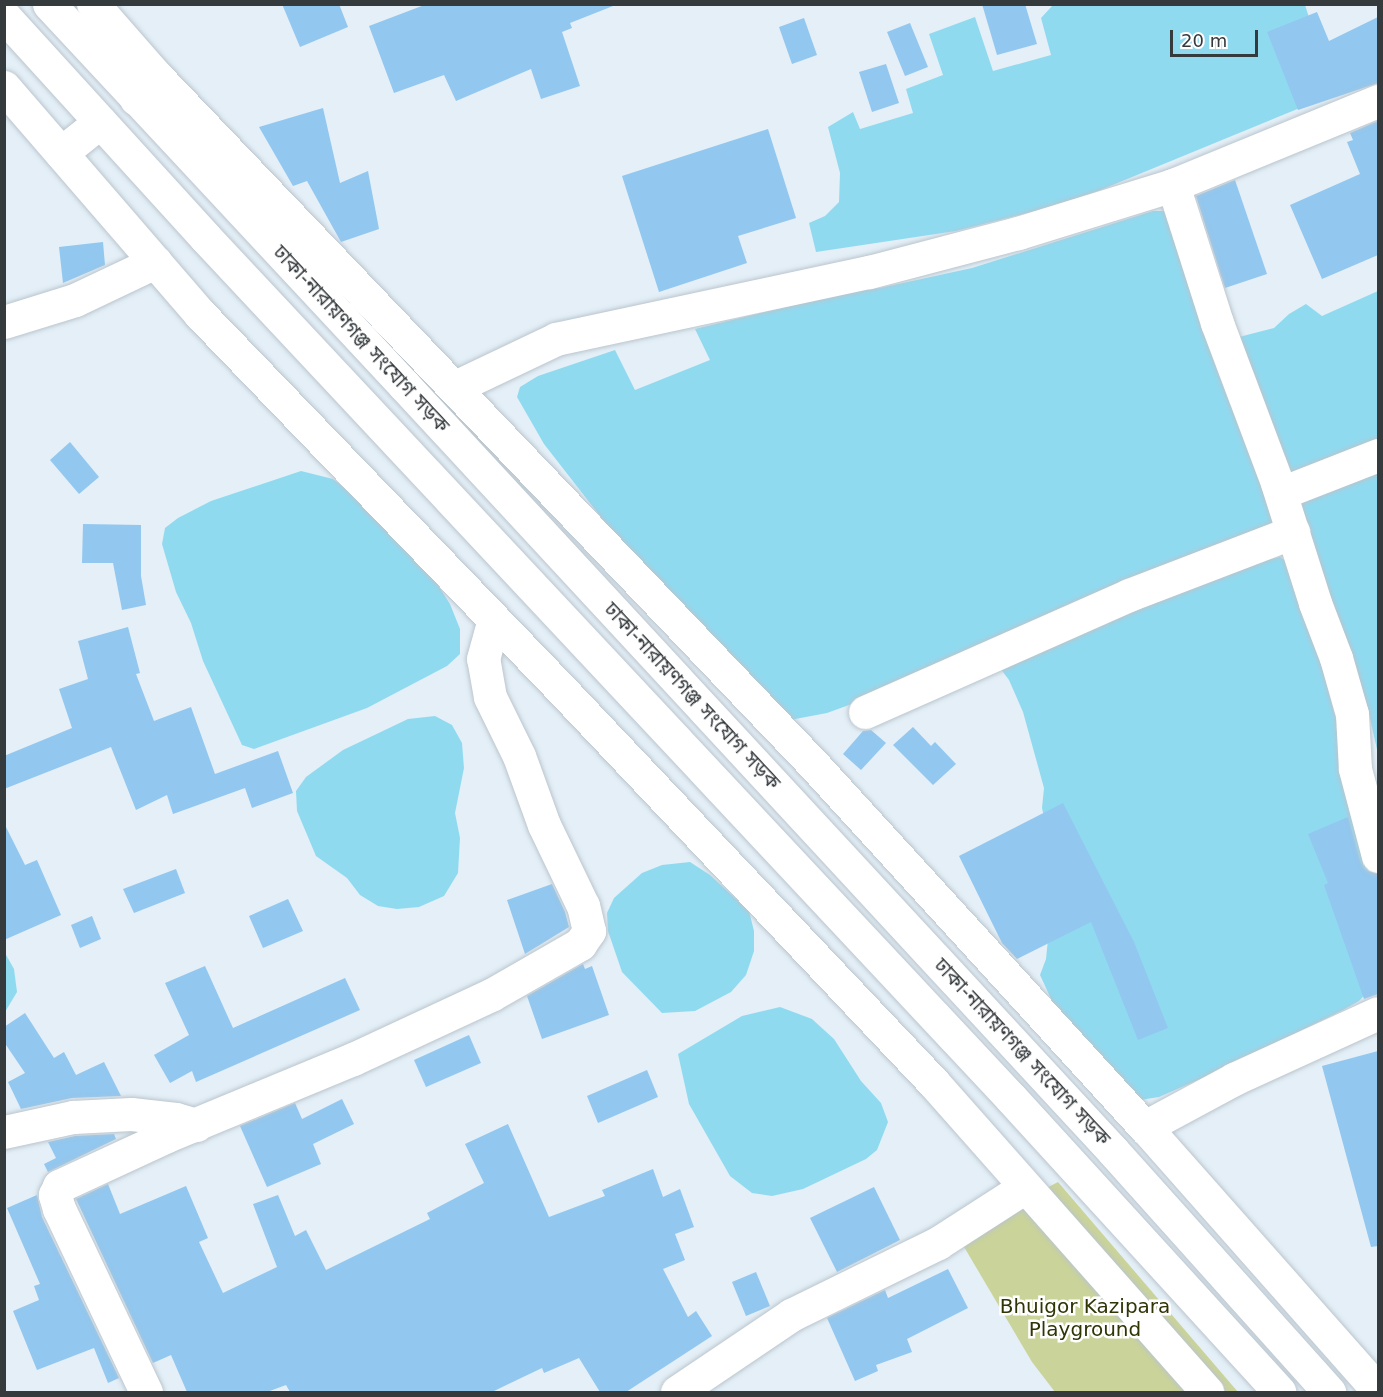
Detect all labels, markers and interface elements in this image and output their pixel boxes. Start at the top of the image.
scale bar [1173,18,1262,56]
text: 20 m [1181,30,1227,51]
street label: ঢাকা-নারায়ণগঞ্জ সংযোগ সড়ক [268,240,454,438]
street label: ঢাকা-নারায়ণগঞ্জ সংযোগ সড়ক [599,597,785,795]
street label: ঢাকা-নারায়ণগঞ্জ সংযোগ সড়ক [929,953,1115,1151]
park label: Bhuigor Kazipara Playground [1000,1295,1170,1342]

